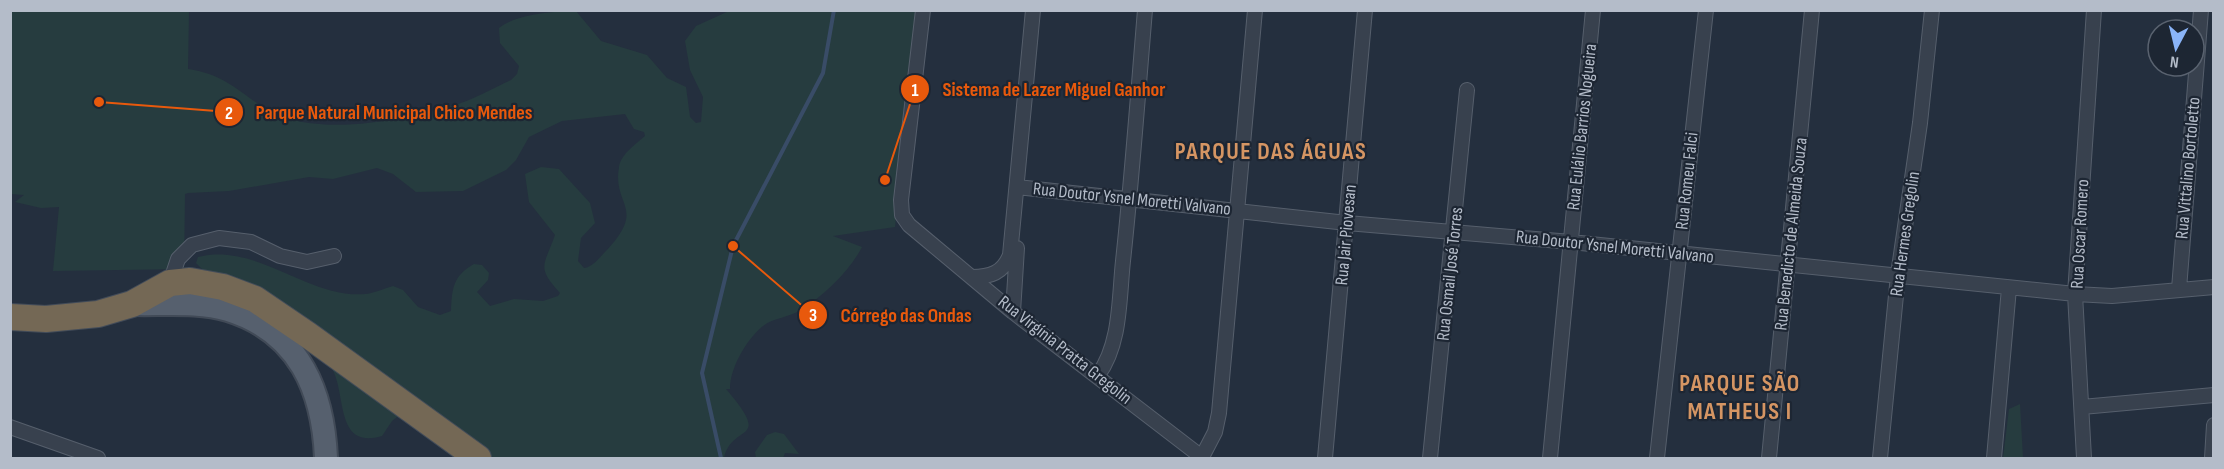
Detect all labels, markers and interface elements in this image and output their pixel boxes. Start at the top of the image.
north arrow [2146,18,2206,78]
street label: Rua Eulálio Barrios Nogueira [1563,43,1601,211]
text: N [2169,51,2180,71]
callout: Sistema de Lazer Miguel Ganhor [900,70,1177,108]
text: Sistema de Lazer Miguel Ganhor [942,78,1166,102]
text: 1 [911,80,919,101]
callout: Parque Natural Municipal Chico Mendes [214,93,545,131]
street label: Rua Vittalino Bortoletto [2171,96,2205,240]
text: Parque Natural Municipal Chico Mendes [256,101,533,125]
text: 2 [225,103,233,124]
street label: Rua Romeu Falci [1671,131,1703,231]
street label: Rua Benedicto de Almeida Souza [1770,136,1812,331]
district label: PARQUE DAS ÁGUAS [1175,137,1367,166]
street label: Rua Hermes Gregolin [1886,170,1924,298]
street label: Rua Doutor Ysnel Moretti Valvano [1032,178,1232,220]
street label: Rua Oscar Romero [2067,179,2093,289]
street label: Rua Jair Piovesan [1331,184,1361,286]
street label: Rua Osmail José Torres [1433,206,1467,342]
street label: Rua Doutor Ysnel Moretti Valvano [1515,226,1715,268]
street label: Rua Virgínia Pratta Gregolin [994,291,1136,409]
callout: Córrego das Ondas [798,296,983,334]
text: Córrego das Ondas [840,304,972,328]
text: 3 [809,305,817,326]
district label: PARQUE SÃO MATHEUS I [1679,369,1801,426]

